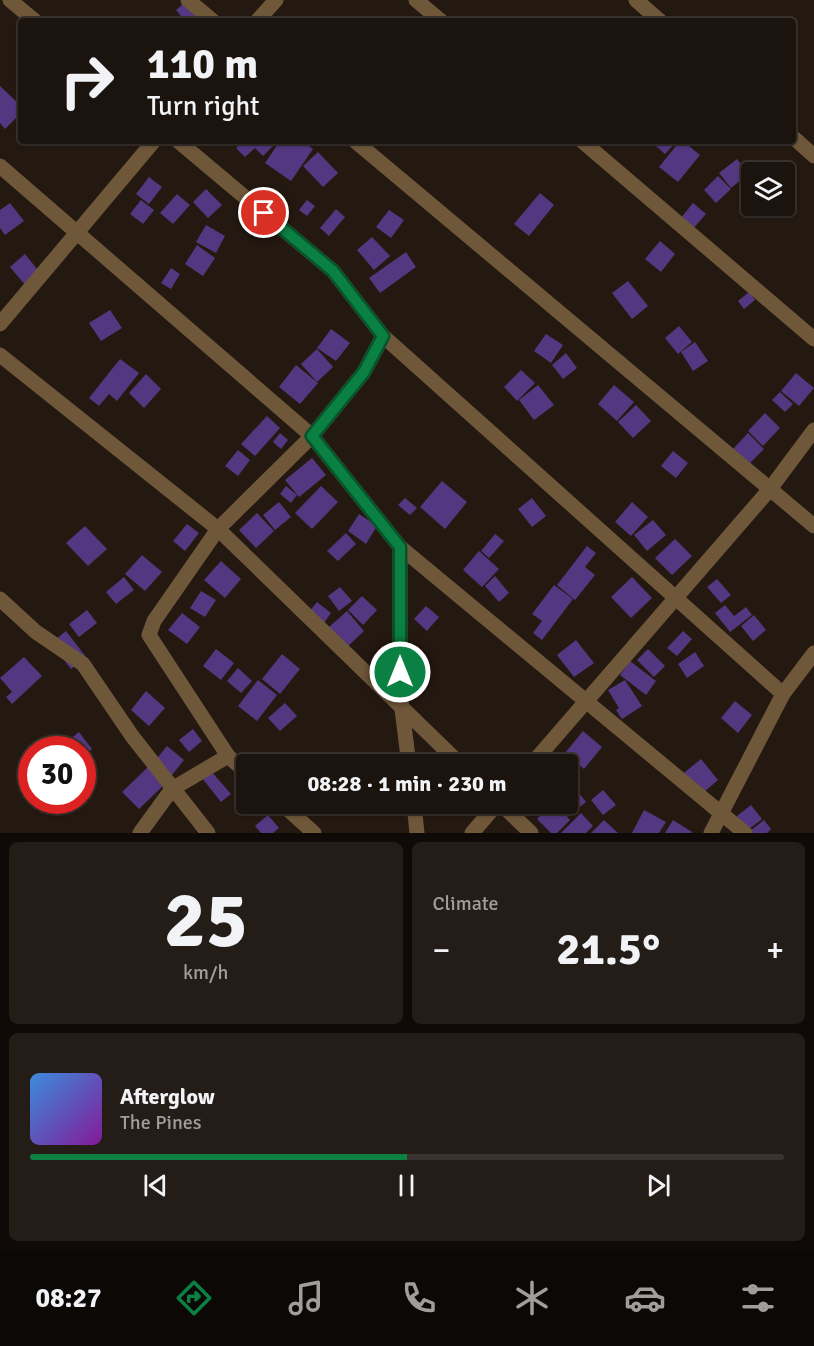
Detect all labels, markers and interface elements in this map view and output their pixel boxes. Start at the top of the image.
text: 110 m [147,39,258,90]
icon: right [48,42,126,120]
text: Turn right [147,90,260,123]
map controls [741,162,795,216]
button: layers [741,162,795,216]
pin [238,187,289,238]
icon: arrive [247,196,280,229]
position arrow [368,640,432,704]
speed limit sign: 30 [18,736,96,814]
text: 08:28 · 1 min · 230 m [307,770,507,797]
text: 25 [164,873,248,969]
text: Climate [433,891,498,916]
text: 21.5° [556,922,660,977]
text: − [433,930,450,971]
text: + [766,930,784,971]
text: km/h [183,960,228,985]
text: Afterglow [120,1083,215,1110]
text: The Pines [120,1110,202,1135]
icon: previous [139,1169,172,1202]
icon: pause [390,1169,423,1202]
icon: next [642,1169,675,1202]
icon: directions [173,1277,215,1319]
icon: music [285,1277,327,1319]
icon: phone [398,1277,440,1319]
icon: climate [511,1277,553,1319]
icon: car [624,1277,666,1319]
icon: filters [737,1277,779,1319]
text: 08:27 [35,1282,102,1315]

